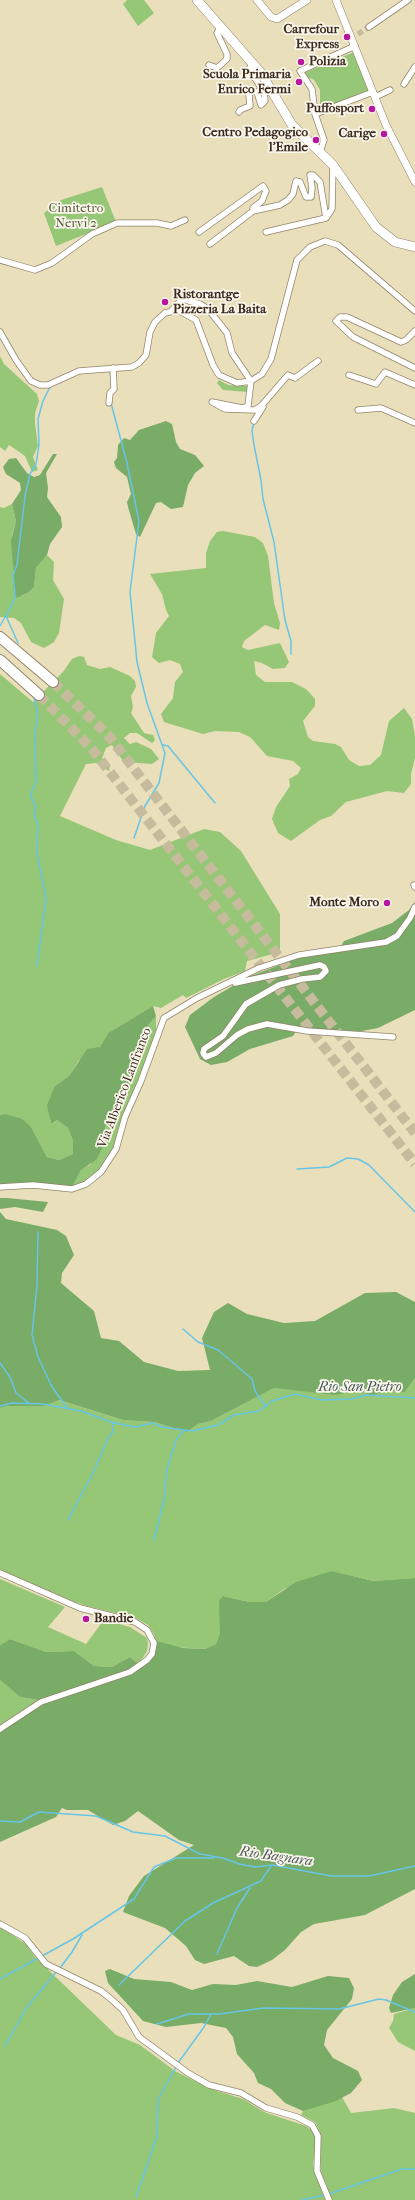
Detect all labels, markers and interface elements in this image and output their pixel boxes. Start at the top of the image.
place label: Carrefour Express [283,22,339,53]
marker: Carrefour Express [342,32,352,42]
place label: Polizia [309,54,346,70]
marker: Polizia [296,57,306,67]
place label: Scuola Primaria Enrico Fermi [203,67,291,98]
marker: Scuola Primaria Enrico Fermi [294,77,304,87]
place label: Puffosport [306,101,364,117]
marker: Puffosport [367,104,377,114]
place label: Centro Pedagogico l'Emile [202,125,308,156]
place label: Carige [339,126,376,142]
marker: Carige [379,129,389,139]
marker: Centro Pedagogico l'Emile [311,135,321,145]
park label: Cimitetro Nervi 2 [49,201,103,232]
place label: Ristorantge Pizzeria La Baita [173,287,266,318]
marker: Ristorantge Pizzeria La Baita [160,297,170,307]
place label: Monte Moro [309,895,379,911]
marker: Monte Moro [382,898,392,908]
street label: Via Alberico Lanfranco [95,1026,155,1150]
water label: Rio San Pietro [318,1380,402,1396]
place label: Bandie [94,1611,133,1627]
marker: Bandie [81,1614,91,1624]
water label: Rio Bagnara [238,1844,314,1870]

